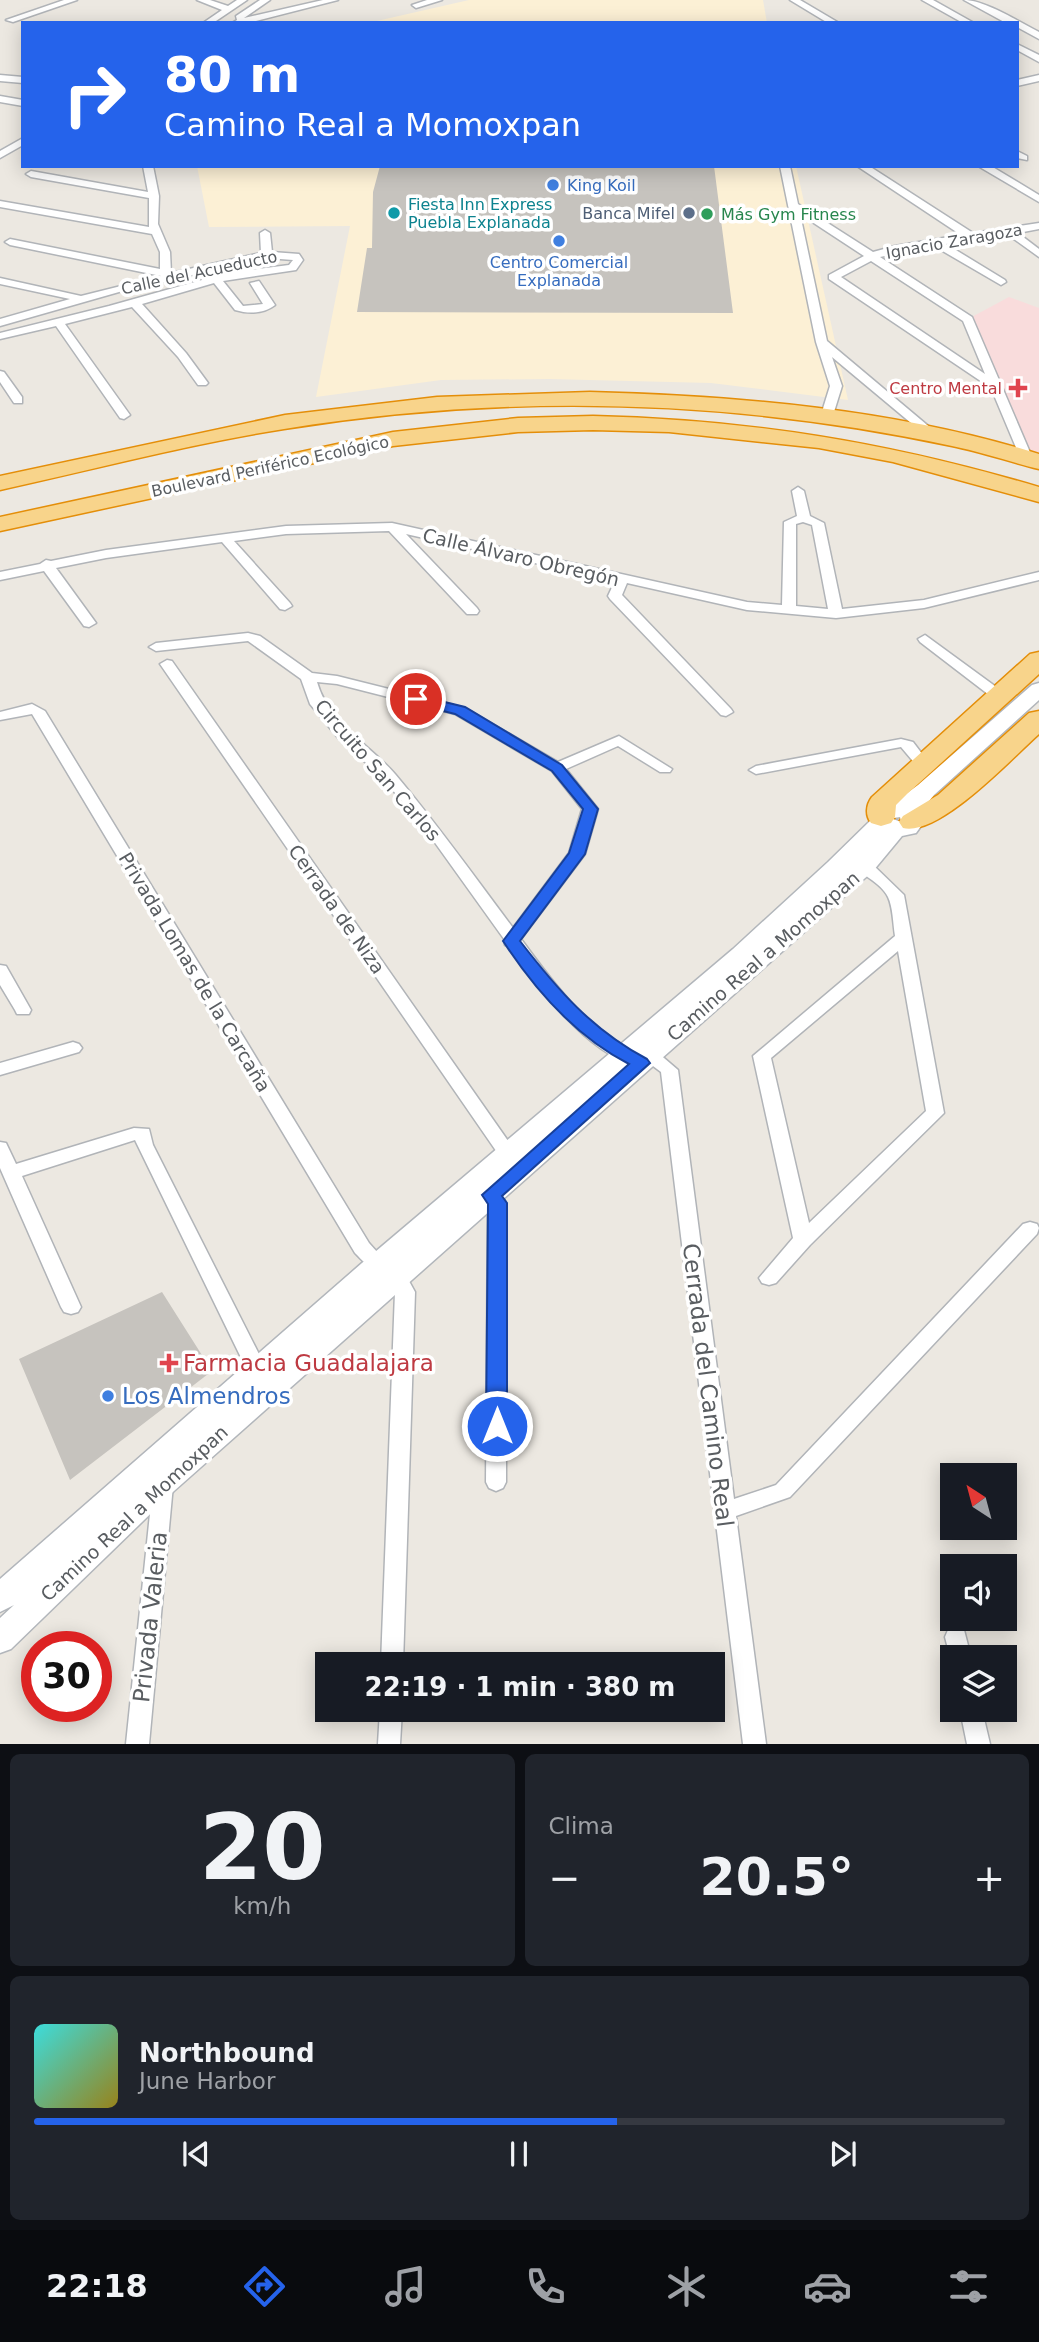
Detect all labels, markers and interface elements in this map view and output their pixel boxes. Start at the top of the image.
text: 80 m [164,47,300,104]
icon: right [49,49,140,140]
text: Camino Real a Momoxpan [164,106,581,144]
place label: King Koil [567,176,636,195]
marker: King Koil [545,177,561,193]
place label: Fiesta Inn Express Puebla Explanada [408,195,552,232]
place label: Banca Mifel [582,204,675,223]
marker: Fiesta Inn Express Puebla Explanada [386,205,402,221]
marker: Banca Mifel [681,205,697,221]
place label: Más Gym Fitness [721,205,856,224]
marker: Más Gym Fitness [699,206,715,222]
street label: Ignacio Zaragoza [884,220,1024,263]
marker: Centro Comercial Explanada [551,233,567,249]
street label: Calle del Acueducto [119,247,279,298]
place label: Centro Comercial Explanada [490,253,628,290]
marker: Centro Mental [1008,378,1028,398]
place label: Centro Mental [889,379,1002,398]
street label: Boulevard Periférico Ecológico [150,432,391,501]
street label: Calle Álvaro Obregón [420,524,622,590]
pin [386,669,446,729]
icon: arrive [397,680,435,718]
street label: Circuito San Carlos [311,695,445,845]
street label: Cerrada de Niza [284,840,390,978]
street label: Privada Lomas de la Carcaña [115,848,275,1096]
street label: Camino Real a Momoxpan [662,866,864,1046]
street label: Cerrada del Camino Real [678,1242,738,1528]
place label: Farmacia Guadalajara [183,1350,434,1376]
marker: Farmacia Guadalajara [161,1355,177,1371]
place label: Los Almendros [122,1383,291,1409]
marker: Los Almendros [100,1388,116,1404]
position arrow [460,1389,534,1463]
street label: Camino Real a Momoxpan [36,1421,232,1605]
north arrow [940,1463,1017,1540]
map controls [940,1463,1017,1722]
street label: Privada Valeria [128,1530,172,1704]
button: sound [940,1554,1017,1631]
speed limit sign: 30 [21,1631,112,1722]
button: layers [940,1645,1017,1722]
text: 22:19 · 1 min · 380 m [365,1672,675,1702]
text: 20 [199,1795,326,1900]
text: Clima [549,1813,614,1839]
text: 20.5° [700,1847,854,1907]
text: − [549,1856,580,1900]
text: + [973,1856,1005,1900]
text: km/h [233,1893,291,1919]
text: Northbound [139,2038,315,2068]
text: June Harbor [139,2068,275,2094]
icon: previous [177,2135,215,2173]
icon: pause [500,2135,538,2173]
icon: next [824,2135,862,2173]
icon: directions [240,2262,289,2311]
icon: music [381,2262,430,2311]
icon: phone [521,2262,570,2311]
icon: climate [662,2262,711,2311]
icon: car [803,2262,852,2311]
icon: filters [944,2262,993,2311]
text: 22:18 [46,2267,148,2305]

